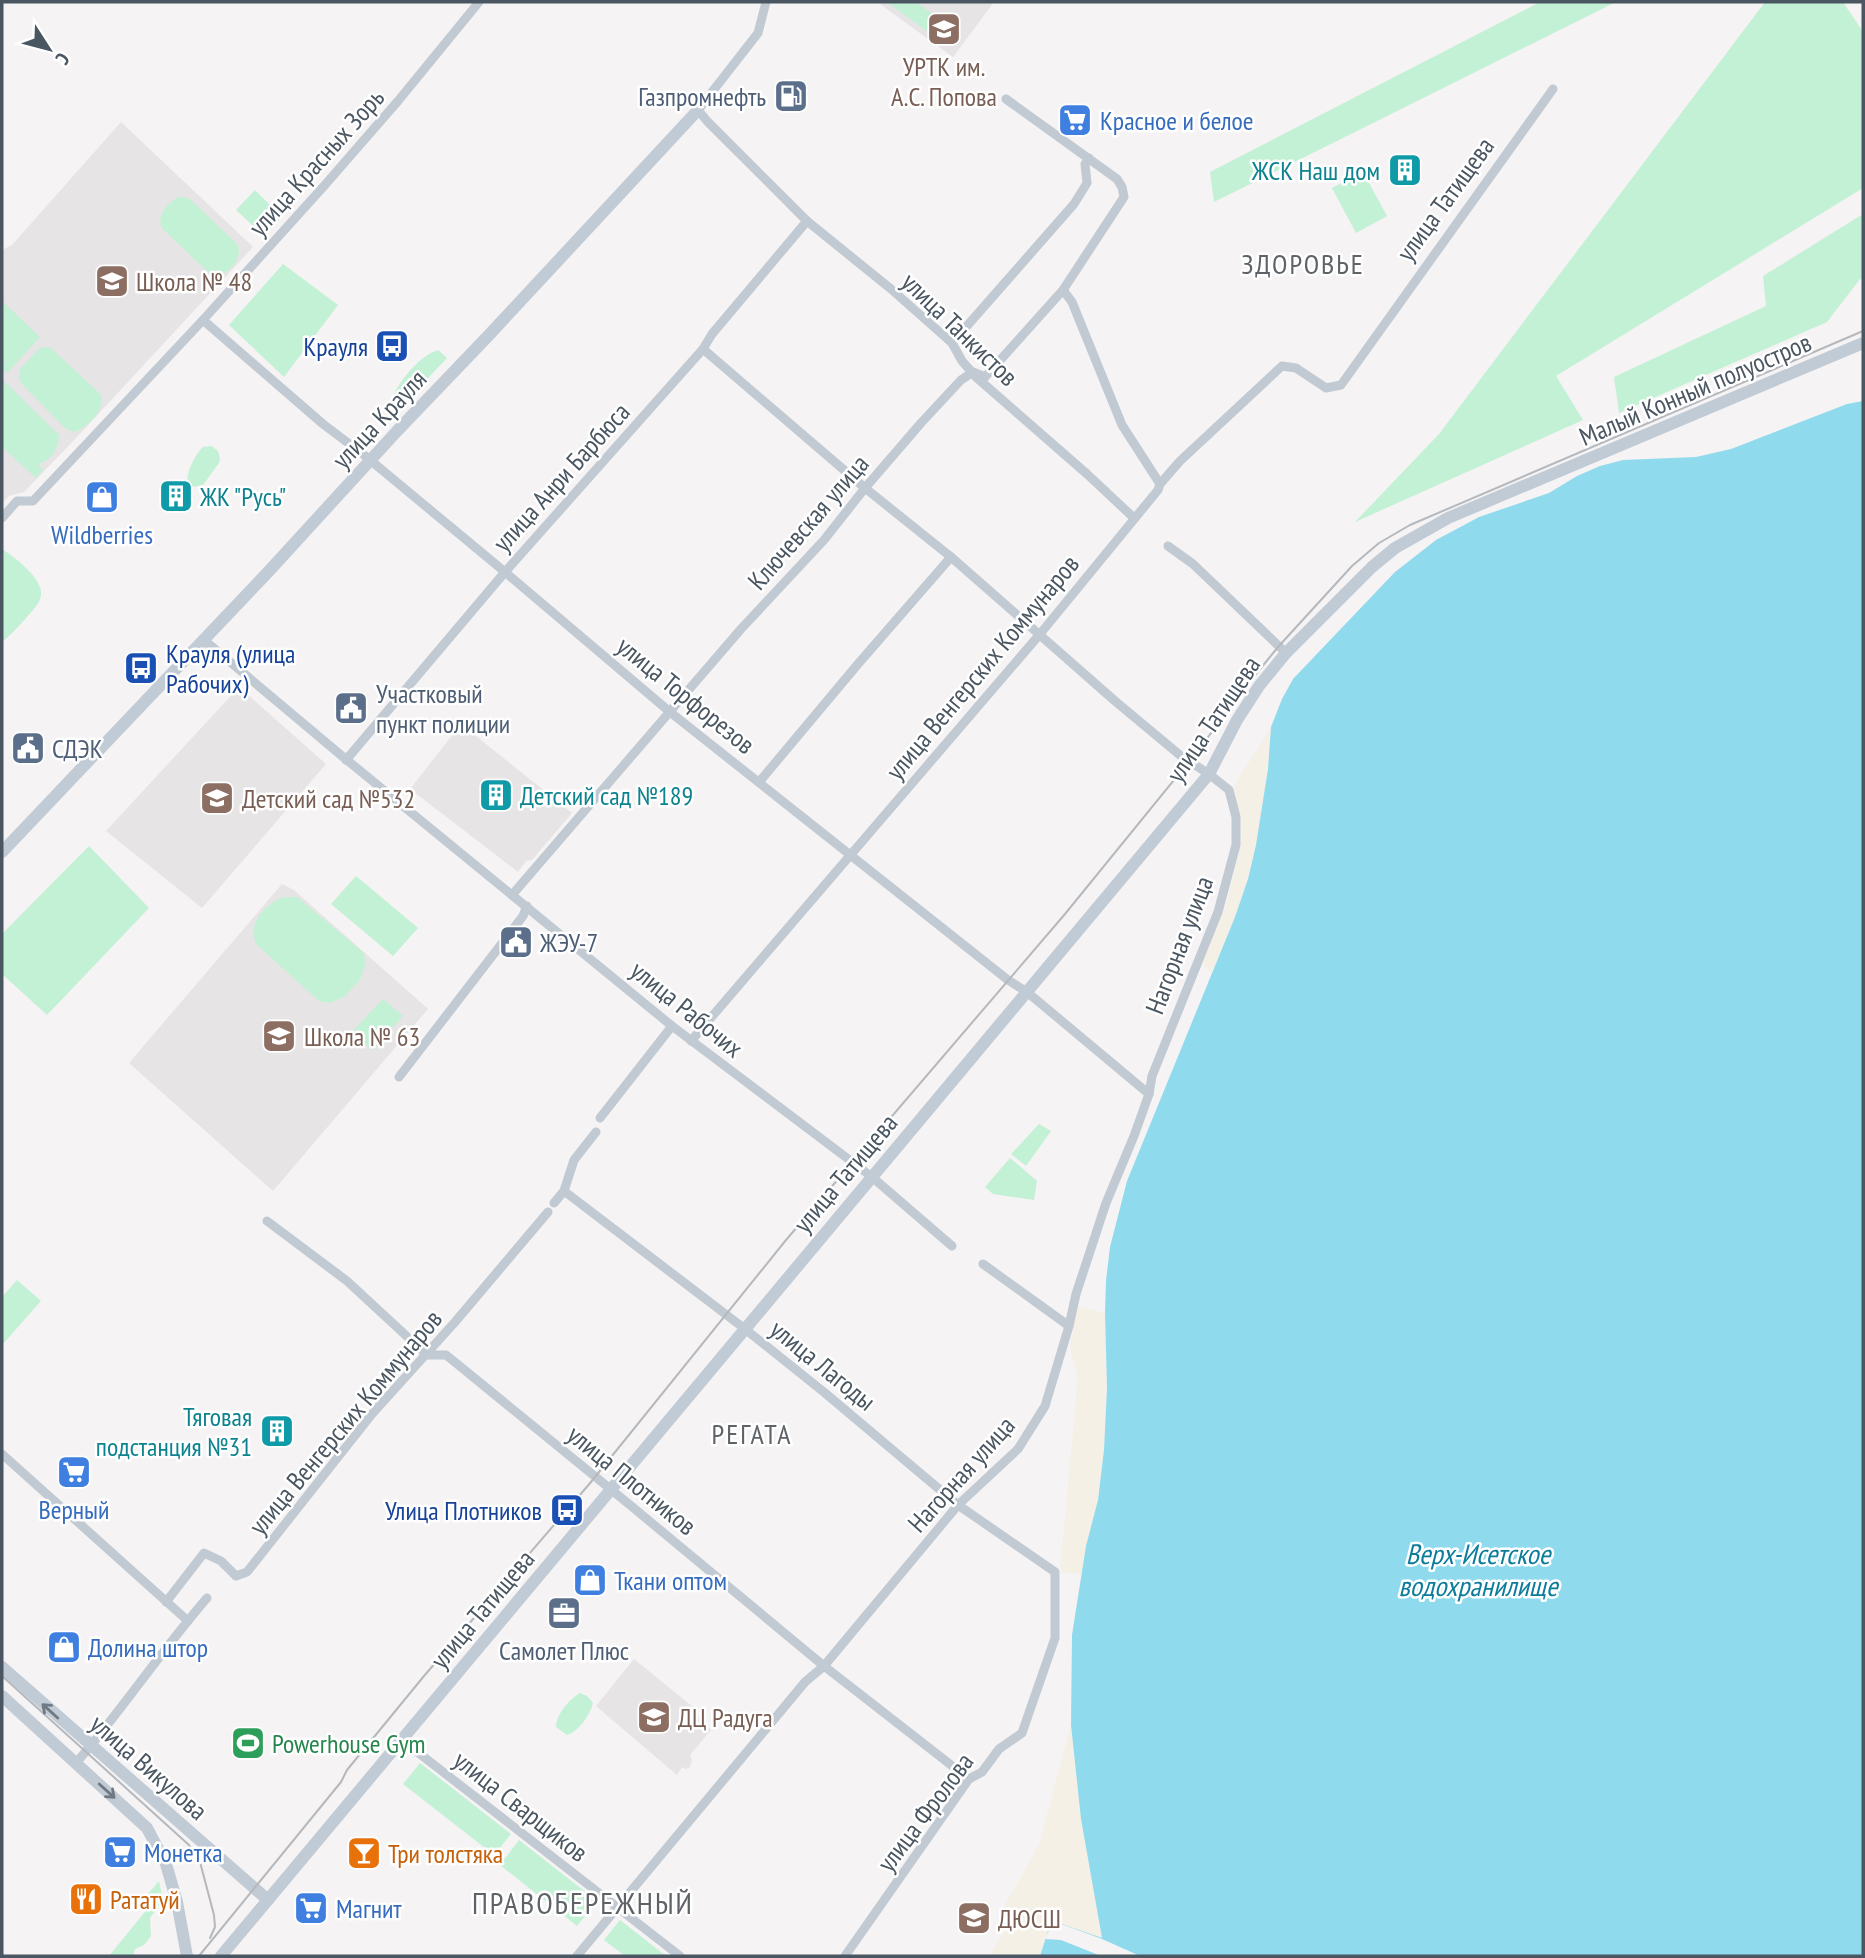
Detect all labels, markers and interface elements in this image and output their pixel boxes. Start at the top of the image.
school or university icon: УРТК им. А.С. Попова [925,10,963,48]
north arrow [14,14,84,84]
text: С [50,48,75,70]
place label: УРТК им. А.С. Попова [891,50,997,113]
fuel station icon: Газпромнефть [772,77,810,115]
place label: Газпромнефть [638,80,766,113]
street label: улица Красных Зорь [241,81,391,243]
supermarket icon: Красное и белое [1056,101,1094,139]
place label: Красное и белое [1100,104,1254,137]
street label: улица Татищева [1389,131,1501,267]
building icon: ЖСК Наш дом [1386,151,1424,189]
place label: ЖСК Наш дом [1251,154,1380,187]
district label: ЗДОРОВЬЕ [1241,245,1365,282]
school or university icon: Школа № 48 [93,262,131,300]
place label: Школа № 48 [136,265,252,298]
street label: улица Танкистов [895,265,1025,393]
street label: Малый Конный полуостров [1574,325,1816,453]
bus stop icon: Крауля [373,327,411,365]
place label: Крауля [303,330,368,363]
street label: улица Крауля [325,363,433,475]
street label: улица Анри Барбюса [485,396,637,558]
street label: Ключевская улица [740,448,876,596]
building icon: ЖК "Русь" [157,477,195,515]
shop icon: Wildberries [83,478,121,516]
place label: ЖК "Русь" [199,480,286,513]
place label: Wildberries [51,518,153,551]
street label: улица Венгерских Коммунаров [878,548,1086,786]
street label: улица Торфорезов [610,629,762,761]
place label: Крауля (улица Рабочих) [166,637,296,700]
bus stop icon: Крауля (улица Рабочих) [122,649,160,687]
street label: улица Татищева [1159,650,1267,788]
place label: Участковый пункт полиции [376,677,510,740]
public building icon: Участковый пункт полиции [332,689,370,727]
public building icon: СДЭК [9,729,47,767]
place label: СДЭК [52,732,103,765]
building icon: Детский сад №189 [477,776,515,814]
school or university icon: Детский сад №532 [198,779,236,817]
place label: Детский сад №189 [520,779,693,812]
place label: Детский сад №532 [242,782,415,815]
street label: Нагорная улица [1138,872,1220,1018]
public building icon: ЖЭУ-7 [497,923,535,961]
place label: ЖЭУ-7 [539,926,598,959]
street label: улица Рабочих [624,954,750,1065]
school or university icon: Школа № 63 [260,1017,298,1055]
place label: Школа № 63 [304,1020,420,1053]
street label: улица Татищева [786,1107,904,1239]
street label: улица Венгерских Коммунаров [241,1303,449,1541]
street label: улица Лагоды [764,1312,882,1418]
place label: Тяговая подстанция №31 [96,1400,252,1463]
street label: Нагорная улица [900,1409,1022,1539]
building icon: Тяговая подстанция №31 [258,1412,296,1450]
district label: РЕГАТА [712,1415,792,1452]
street label: улица Плотников [561,1418,703,1542]
supermarket icon: Верный [55,1453,93,1491]
bus stop icon: Улица Плотников [548,1491,586,1529]
place label: Верный [39,1493,109,1526]
place label: Улица Плотников [385,1494,542,1527]
water label: Верх-Исетское водохранилище [1399,1535,1560,1604]
street label: улица Татищева [423,1543,541,1675]
shop icon: Ткани оптом [571,1561,609,1599]
place label: Ткани оптом [614,1564,727,1597]
office icon: Самолет Плюс [545,1594,583,1632]
shop icon: Долина штор [45,1628,83,1666]
place label: Долина штор [88,1631,208,1664]
place label: Самолет Плюс [499,1634,629,1667]
school or university icon: ДЦ Радуга [635,1698,673,1736]
place label: ДЦ Радуга [678,1701,773,1734]
one-way arrow [41,1703,59,1719]
street label: улица Викулова [84,1707,214,1827]
sports icon: Powerhouse Gym [229,1724,267,1762]
place label: Powerhouse Gym [272,1727,425,1760]
street label: улица Сварщиков [447,1743,595,1869]
street label: улица Фролова [870,1746,980,1878]
one-way arrow [98,1783,116,1799]
supermarket icon: Монетка [101,1833,139,1871]
bar icon: Три толстяка [345,1834,383,1872]
place label: Монетка [144,1836,223,1869]
place label: Три толстяка [388,1837,503,1870]
restaurant icon: Рататуй [67,1880,105,1918]
place label: Рататуй [110,1883,180,1916]
district label: ПРАВОБЕРЕЖНЫЙ [472,1883,694,1922]
supermarket icon: Магнит [292,1889,330,1927]
place label: Магнит [336,1892,402,1925]
school or university icon: ДЮСШ [955,1899,993,1937]
place label: ДЮСШ [998,1902,1061,1935]

